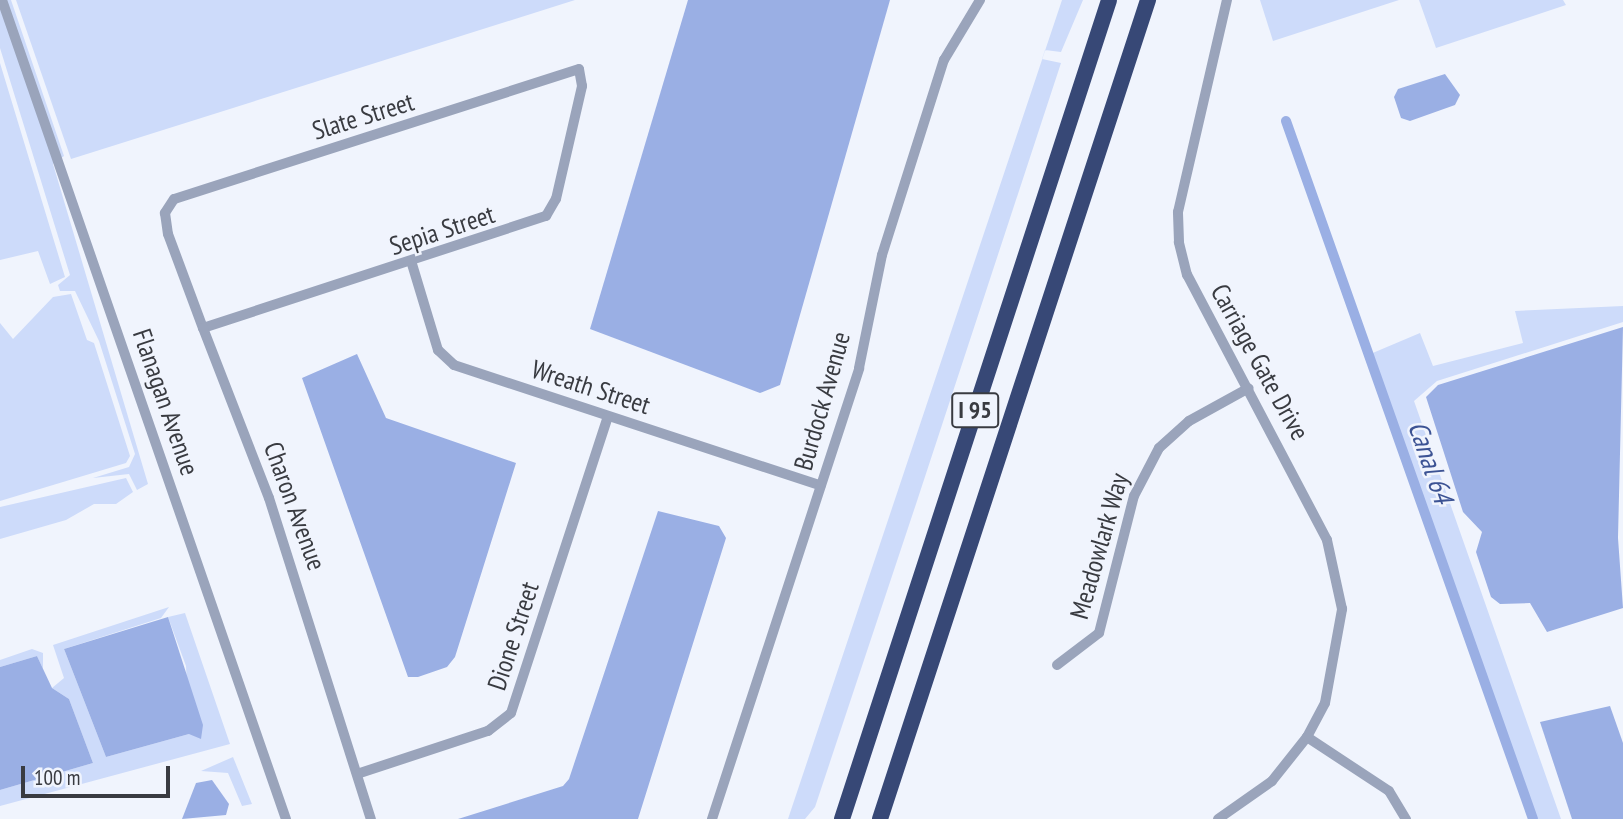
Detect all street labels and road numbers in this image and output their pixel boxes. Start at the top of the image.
street label: Slate Street [308,86,418,146]
street label: Sepia Street [386,198,498,262]
street label: Carriage Gate Drive [1204,279,1316,445]
street label: Flanagan Avenue [126,324,206,480]
street label: Burdock Avenue [787,328,857,474]
street label: Wreath Street [528,353,654,421]
road number: I 95 [950,390,1000,430]
street label: Charon Avenue [257,437,333,575]
street label: Meadowlark Way [1063,469,1135,623]
street label: Dione Street [481,578,545,694]

